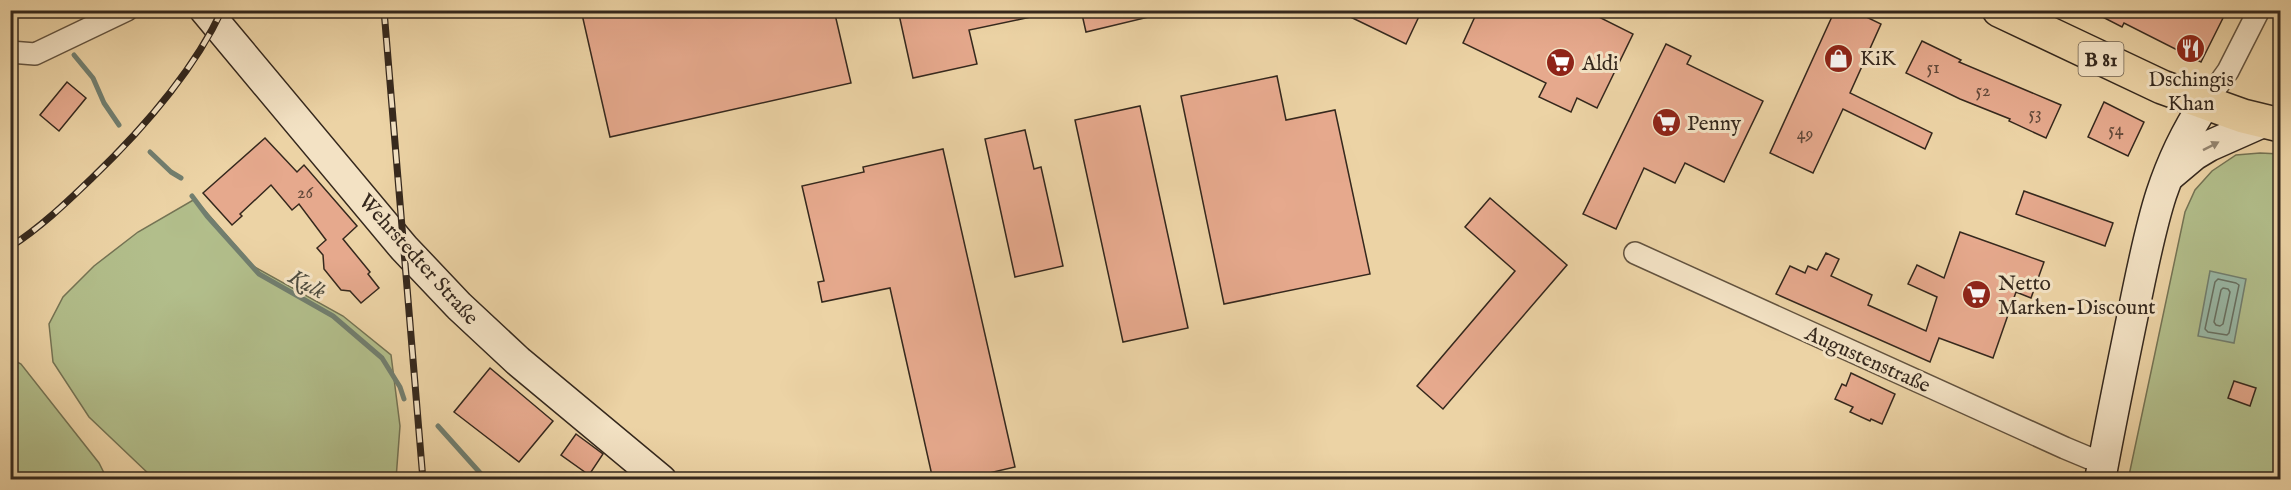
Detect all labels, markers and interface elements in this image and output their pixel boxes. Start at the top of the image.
restaurant icon: Dschingis Khan [2175,32,2207,64]
shop icon: KiK [1823,42,1855,74]
road number: B 81 [2078,42,2124,76]
place label: KiK [1860,46,1897,73]
supermarket icon: Aldi [1545,47,1577,79]
place label: Aldi [1581,51,1619,78]
house number: 51 [1926,57,1940,80]
place label: Dschingis Khan [2148,67,2234,118]
house number: 52 [1976,80,1990,103]
house number: 53 [2028,103,2042,126]
supermarket icon: Penny [1650,107,1682,139]
place label: Penny [1687,111,1742,138]
house number: 54 [2108,119,2124,142]
house number: 49 [1797,123,1813,146]
one-way arrow [2202,141,2219,151]
house number: 26 [297,182,313,205]
street label: Wehrstedter Straße [352,189,484,331]
water label: Kulk [283,263,331,306]
place label: Netto Marken-Discount [1998,271,2155,322]
supermarket icon: Netto Marken-Discount [1961,279,1993,311]
street label: Augustenstraße [1799,320,1935,400]

